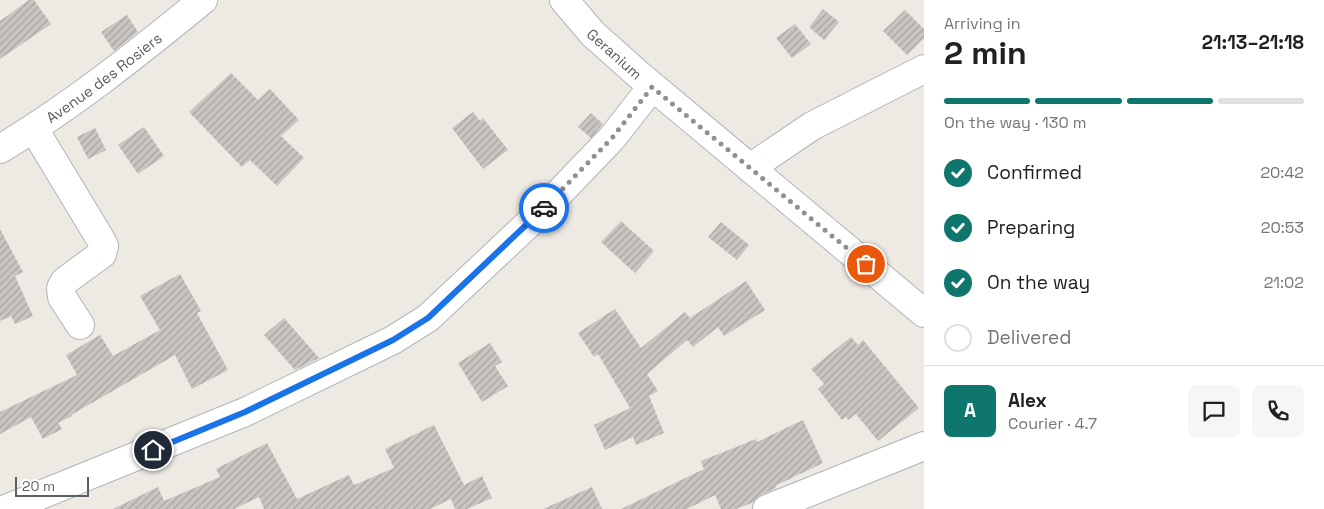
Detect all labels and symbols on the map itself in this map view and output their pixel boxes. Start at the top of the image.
street label: Geranium [583,24,647,83]
street label: Avenue des Rosiers [42,28,165,127]
courier [519,183,569,233]
pin [845,243,887,285]
pin [132,429,174,471]
scale bar [15,474,89,497]

